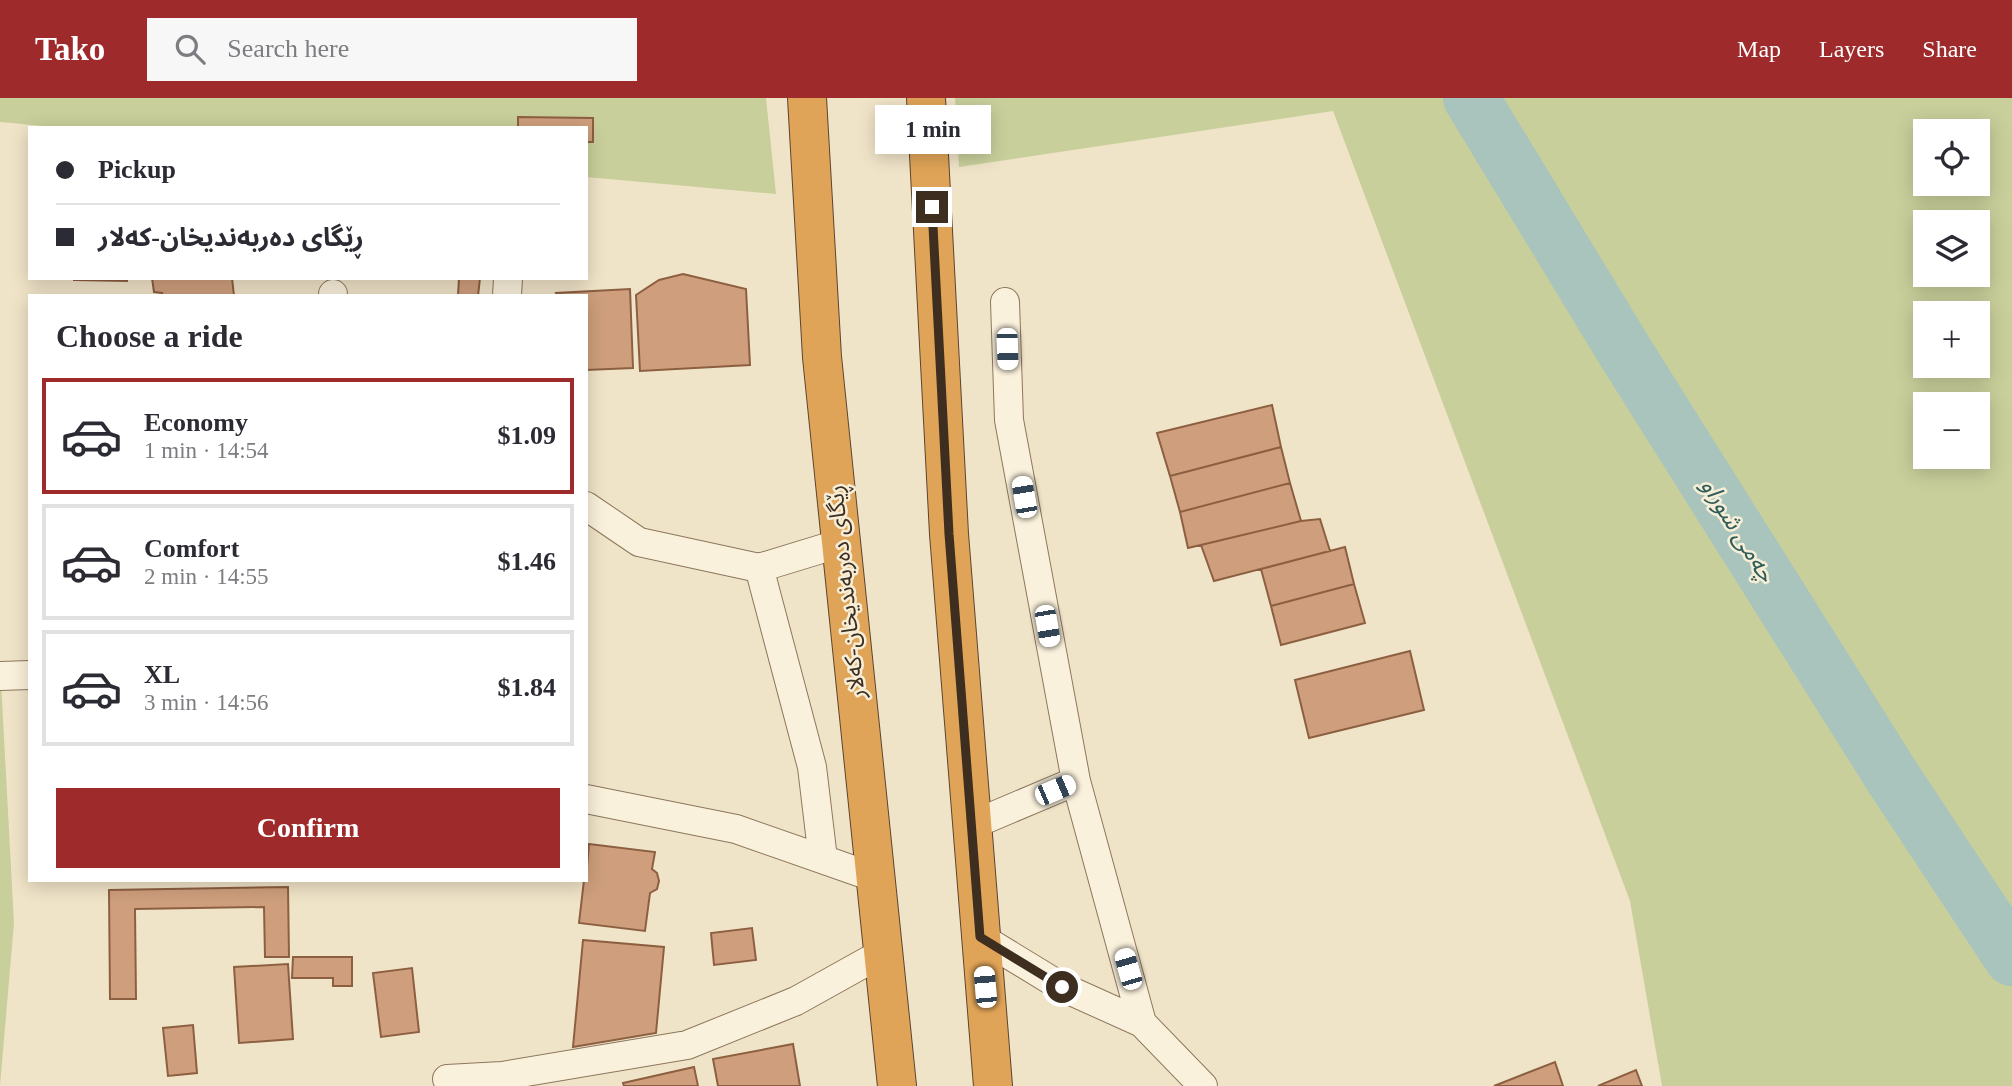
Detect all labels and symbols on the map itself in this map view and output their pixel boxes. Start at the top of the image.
callout: 1 min [874,105,990,154]
route end [916,191,948,223]
car [996,328,1019,370]
car [1011,474,1038,520]
water label: چەمی شوراو [1693,474,1780,589]
street label: ڕێگای دەربەندیخان-کەلار [822,484,876,701]
car [1034,603,1061,649]
car [1032,772,1079,808]
car [1113,946,1144,992]
car [973,965,998,1009]
route start [1046,971,1078,1003]

